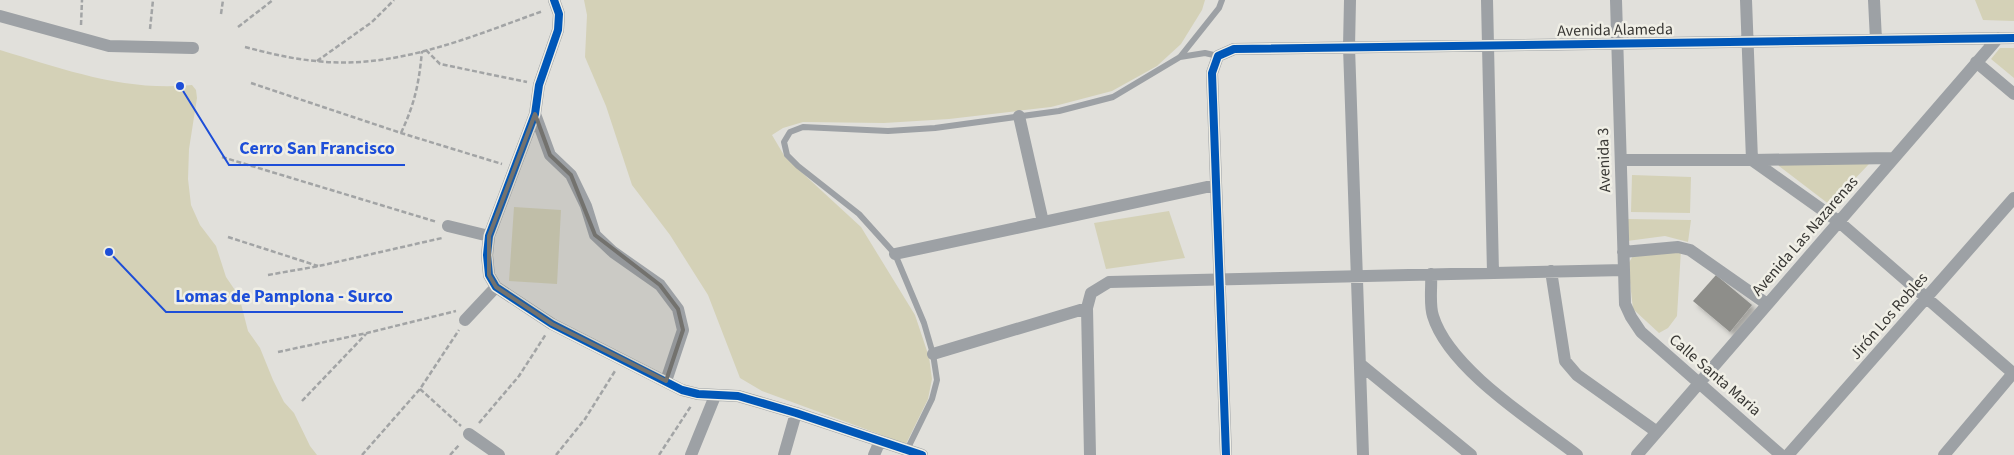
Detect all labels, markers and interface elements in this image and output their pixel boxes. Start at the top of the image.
street label: Avenida Alameda [1557,18,1673,42]
street label: Avenida 3 [1592,127,1616,193]
callout: Cerro San Francisco [229,132,405,165]
text: Cerro San Francisco [239,136,395,161]
street label: Avenida Las Nazarenas [1747,171,1863,301]
street label: Jirón Los Robles [1845,267,1933,364]
callout: Lomas de Pamplona - Surco [166,279,403,312]
text: Lomas de Pamplona - Surco [175,284,393,309]
street label: Calle Santa Maria [1664,329,1766,421]

